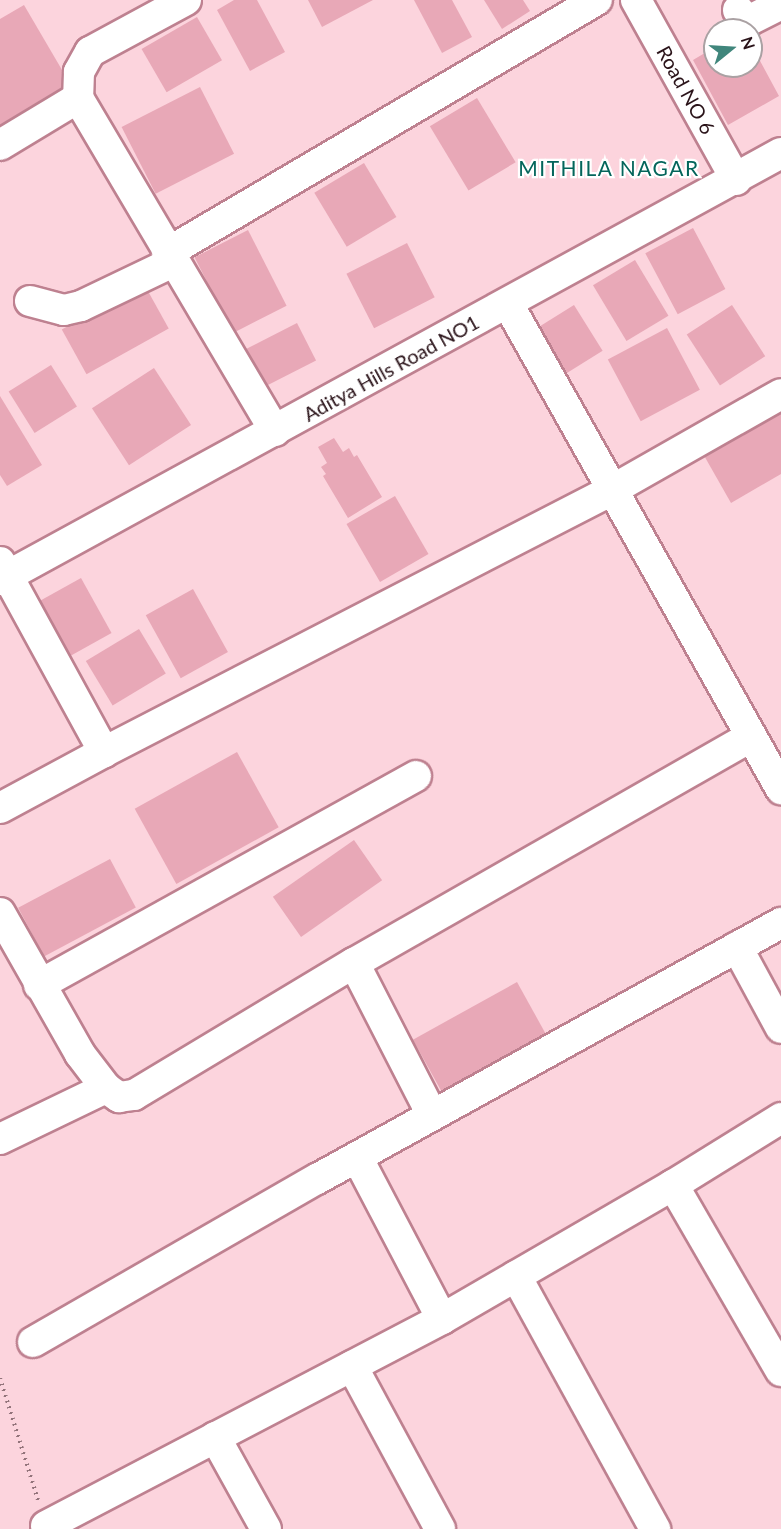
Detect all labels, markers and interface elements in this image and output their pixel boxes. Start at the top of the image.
north arrow [703,18,763,78]
text: N [738,34,760,52]
street label: Road NO 6 [652,42,720,138]
district label: MITHILA NAGAR [518,155,700,181]
street label: Aditya Hills Road NO1 [299,310,483,426]

